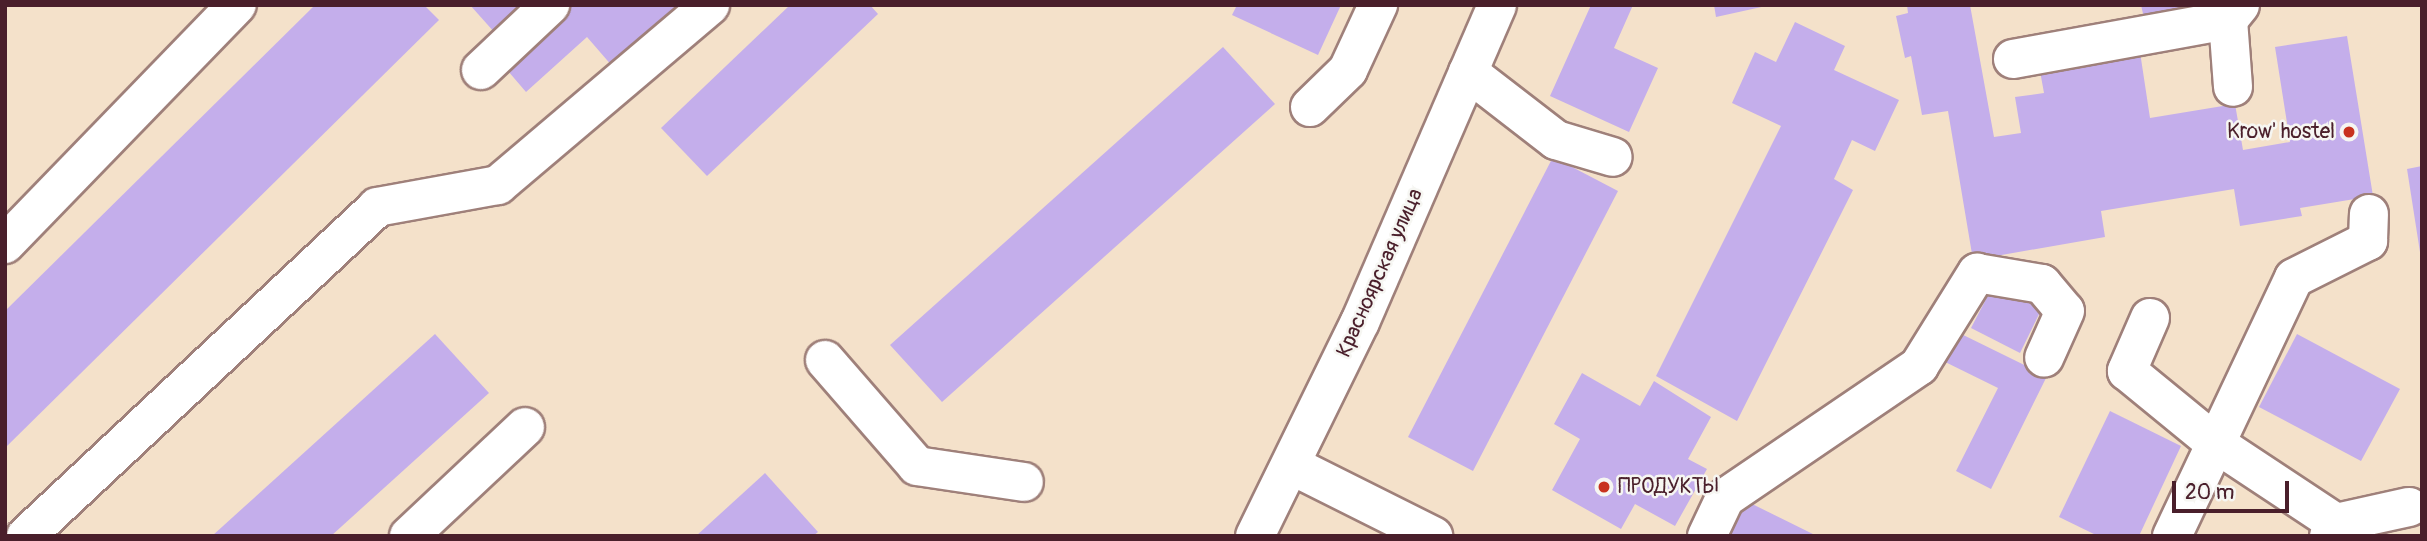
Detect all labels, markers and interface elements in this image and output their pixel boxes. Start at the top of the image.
place label: Krow' hostel [2227,119,2335,145]
marker: Krow' hostel [2341,124,2357,140]
street label: Красноярская улица [1331,185,1429,361]
scale bar [2175,468,2292,512]
place label: ПРОДУКТЫ [1618,474,1718,500]
marker: ПРОДУКТЫ [1596,479,1612,495]
text: 20 m [2185,479,2234,506]

